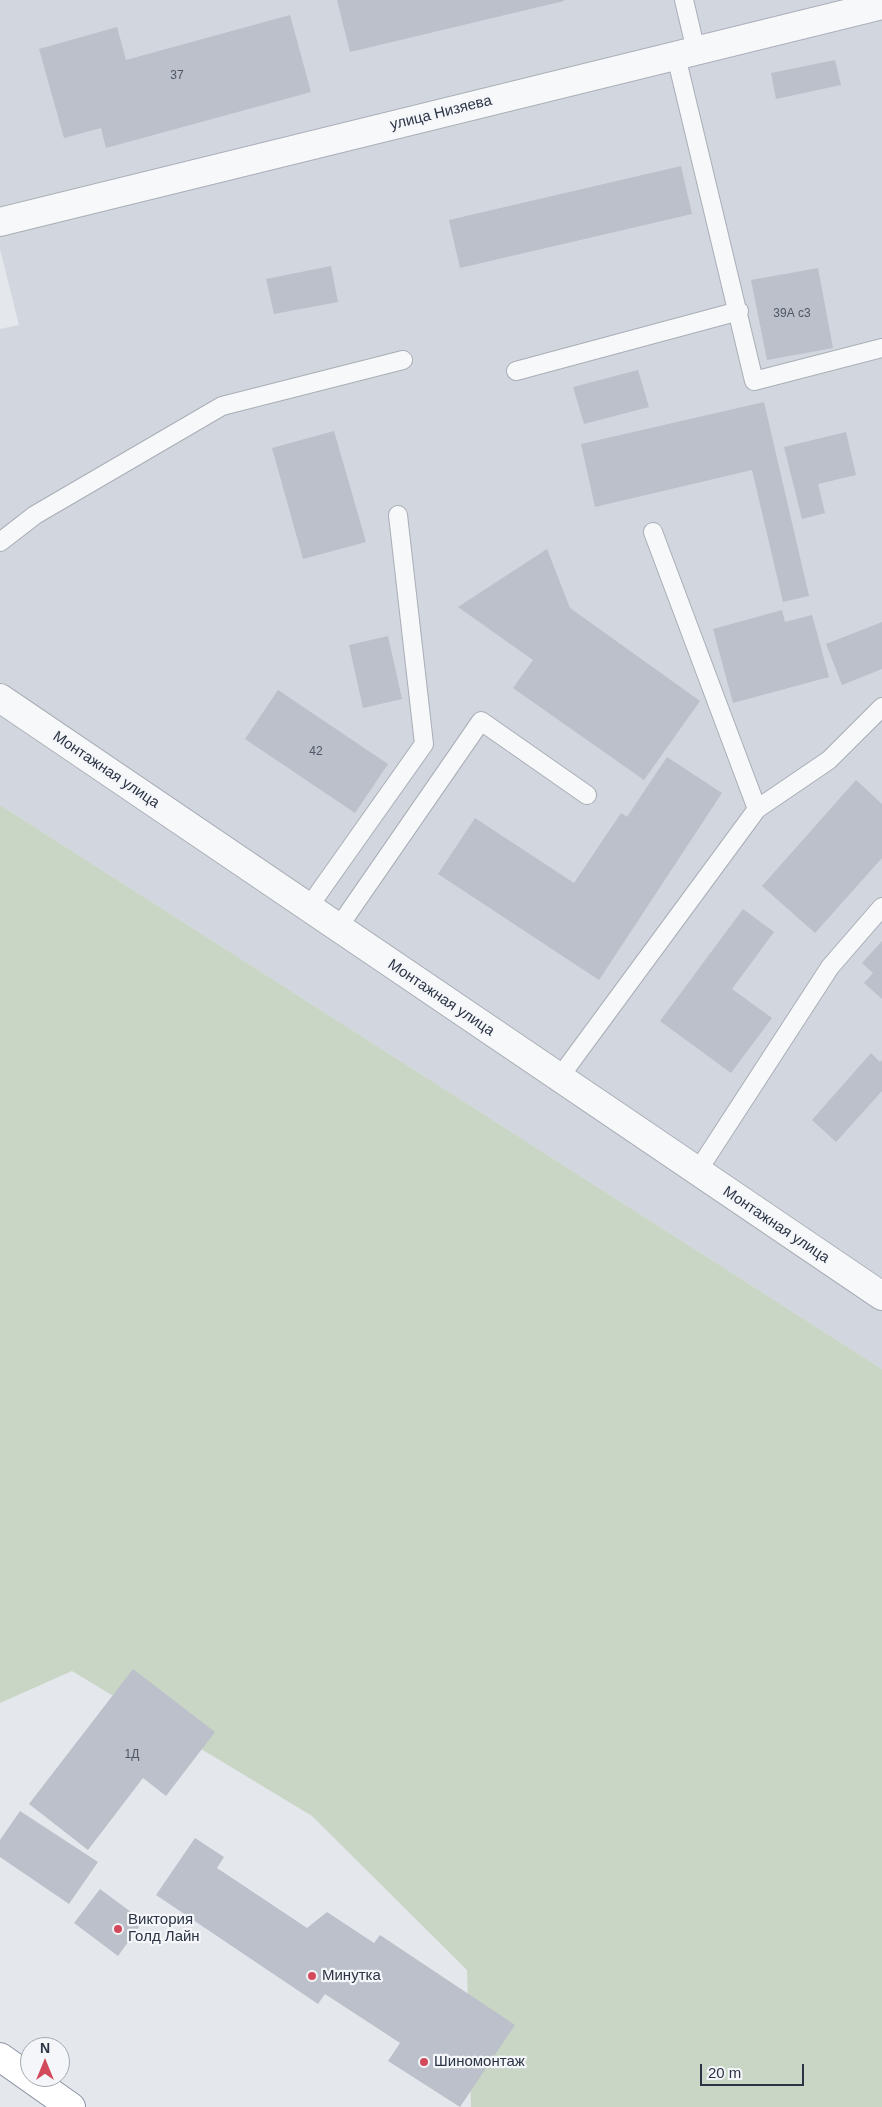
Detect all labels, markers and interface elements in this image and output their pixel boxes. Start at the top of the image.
house number: 37 [170,69,184,83]
street label: улица Низяева [388,92,494,134]
house number: 39А с3 [773,307,811,321]
street label: Монтажная улица [49,728,163,812]
house number: 42 [309,745,323,759]
street label: Монтажная улица [384,956,498,1040]
street label: Монтажная улица [719,1183,833,1267]
house number: 1Д [125,1748,139,1762]
place label: Виктория Голд Лайн [128,1911,200,1946]
marker: Виктория Голд Лайн [112,1923,124,1935]
place label: Минутка [322,1967,381,1985]
marker: Минутка [306,1970,318,1982]
north arrow [20,2037,70,2087]
text: N [40,2040,50,2056]
place label: Шиномонтаж [434,2053,525,2071]
scale bar [702,2054,806,2086]
marker: Шиномонтаж [418,2056,430,2068]
text: 20 m [708,2064,741,2081]

